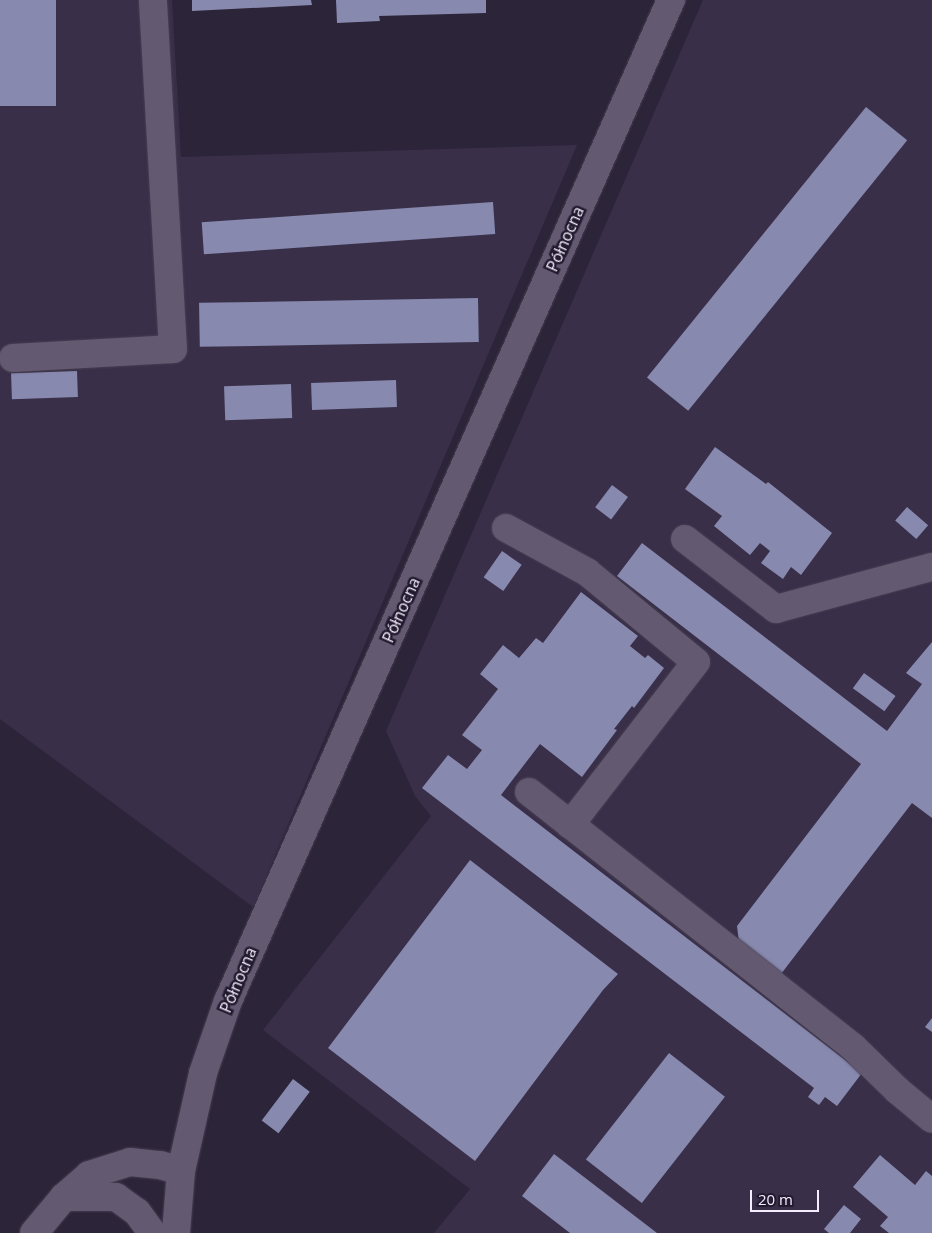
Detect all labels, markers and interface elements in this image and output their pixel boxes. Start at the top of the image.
street label: Północna [542,204,588,274]
street label: Północna [378,575,424,645]
street label: Północna [216,944,260,1016]
scale bar [752,1180,821,1212]
text: 20 m [758,1189,793,1209]

